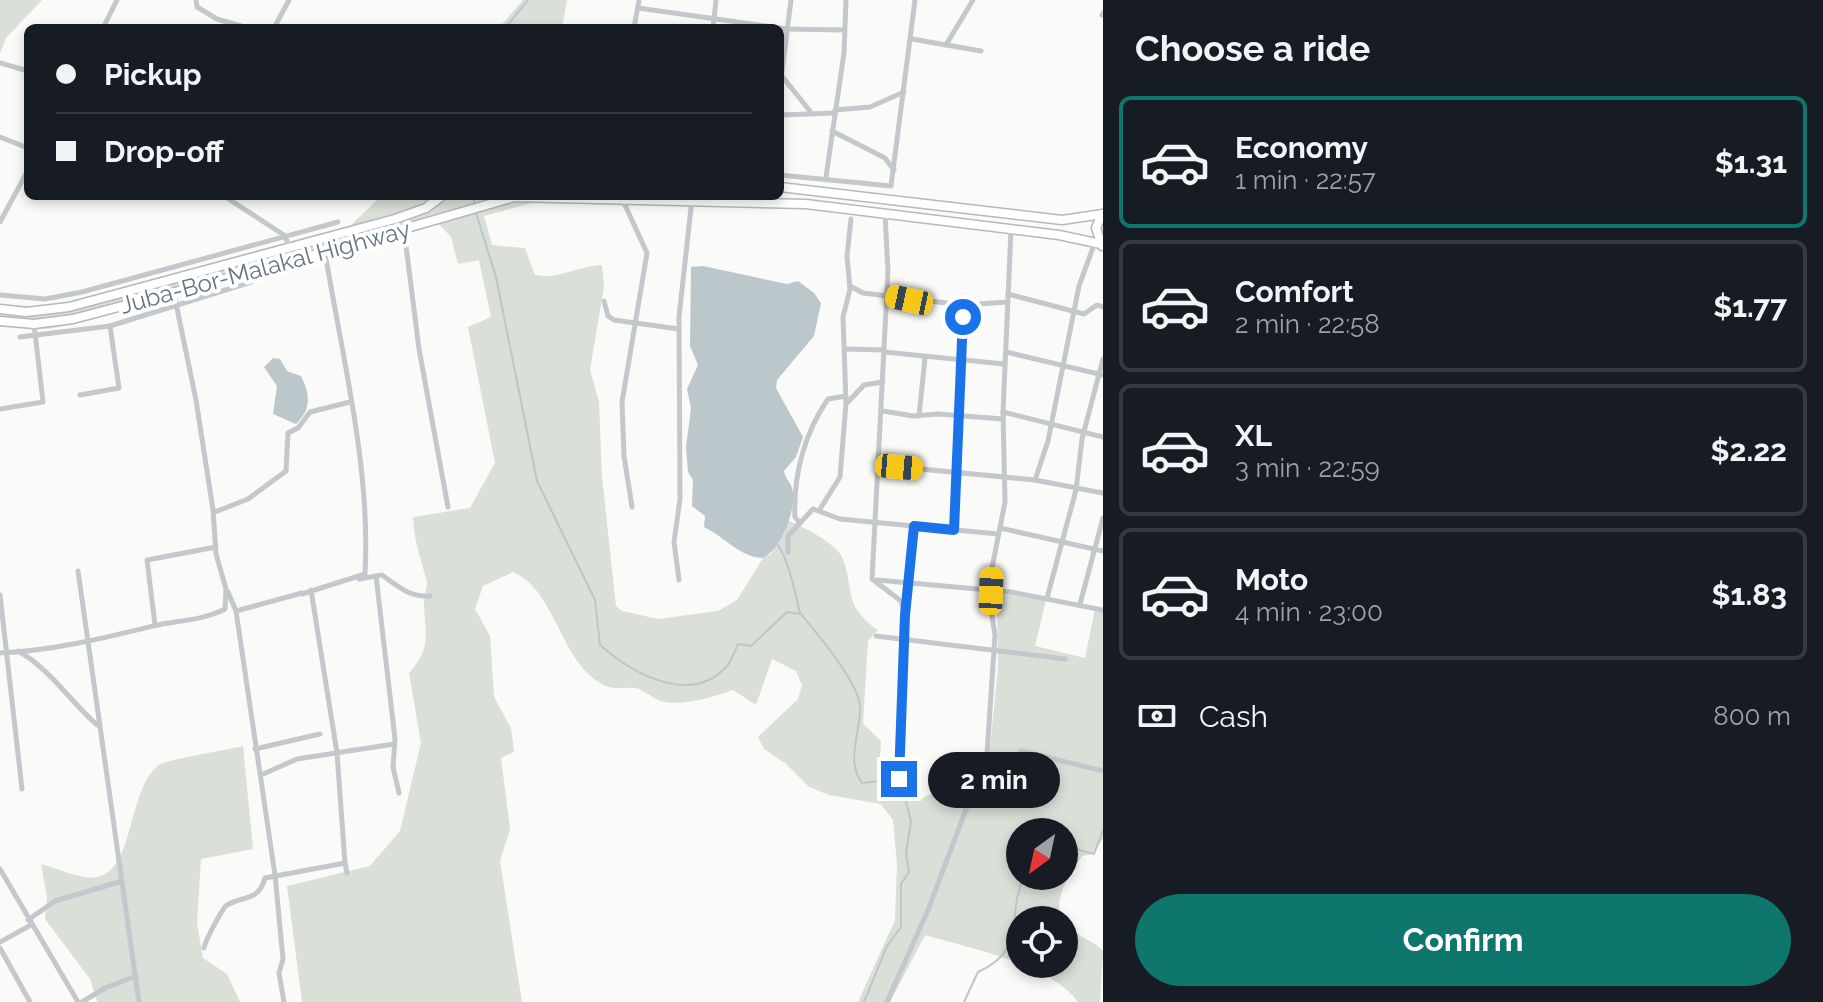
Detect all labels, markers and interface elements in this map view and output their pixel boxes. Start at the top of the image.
text: Choose a ride [1135,27,1370,69]
text: Pickup [104,57,202,92]
icon: car [1139,126,1211,198]
text: Economy [1235,130,1368,165]
text: Drop-off [104,134,224,169]
text: $1.31 [1715,145,1787,180]
text: 1 min · 22:57 [1235,165,1376,195]
street label: Juba-Bor-Malakal Highway [117,214,413,320]
icon: car [1139,270,1211,342]
text: Comfort [1235,274,1354,309]
car [883,283,935,317]
text: $1.77 [1713,289,1787,324]
route start [945,299,981,335]
text: 2 min · 22:58 [1235,309,1380,339]
icon: car [1139,414,1211,486]
text: XL [1235,418,1272,453]
text: $2.22 [1710,433,1787,468]
car [874,453,924,481]
text: 3 min · 22:59 [1235,453,1380,483]
icon: car [1139,558,1211,630]
text: Moto [1235,562,1308,597]
car [978,567,1004,615]
text: $1.83 [1712,577,1787,612]
text: 4 min · 23:00 [1235,597,1383,627]
icon: cash [1135,694,1179,738]
text: Cash [1199,699,1268,734]
text: 800 m [1713,701,1791,731]
callout: 2 min [927,751,1059,807]
route end [881,761,917,797]
text: 2 min [960,765,1028,795]
north arrow [1006,818,1078,890]
map controls [1006,818,1078,978]
button: Confirm [1135,894,1791,986]
button: locate [1006,906,1078,978]

